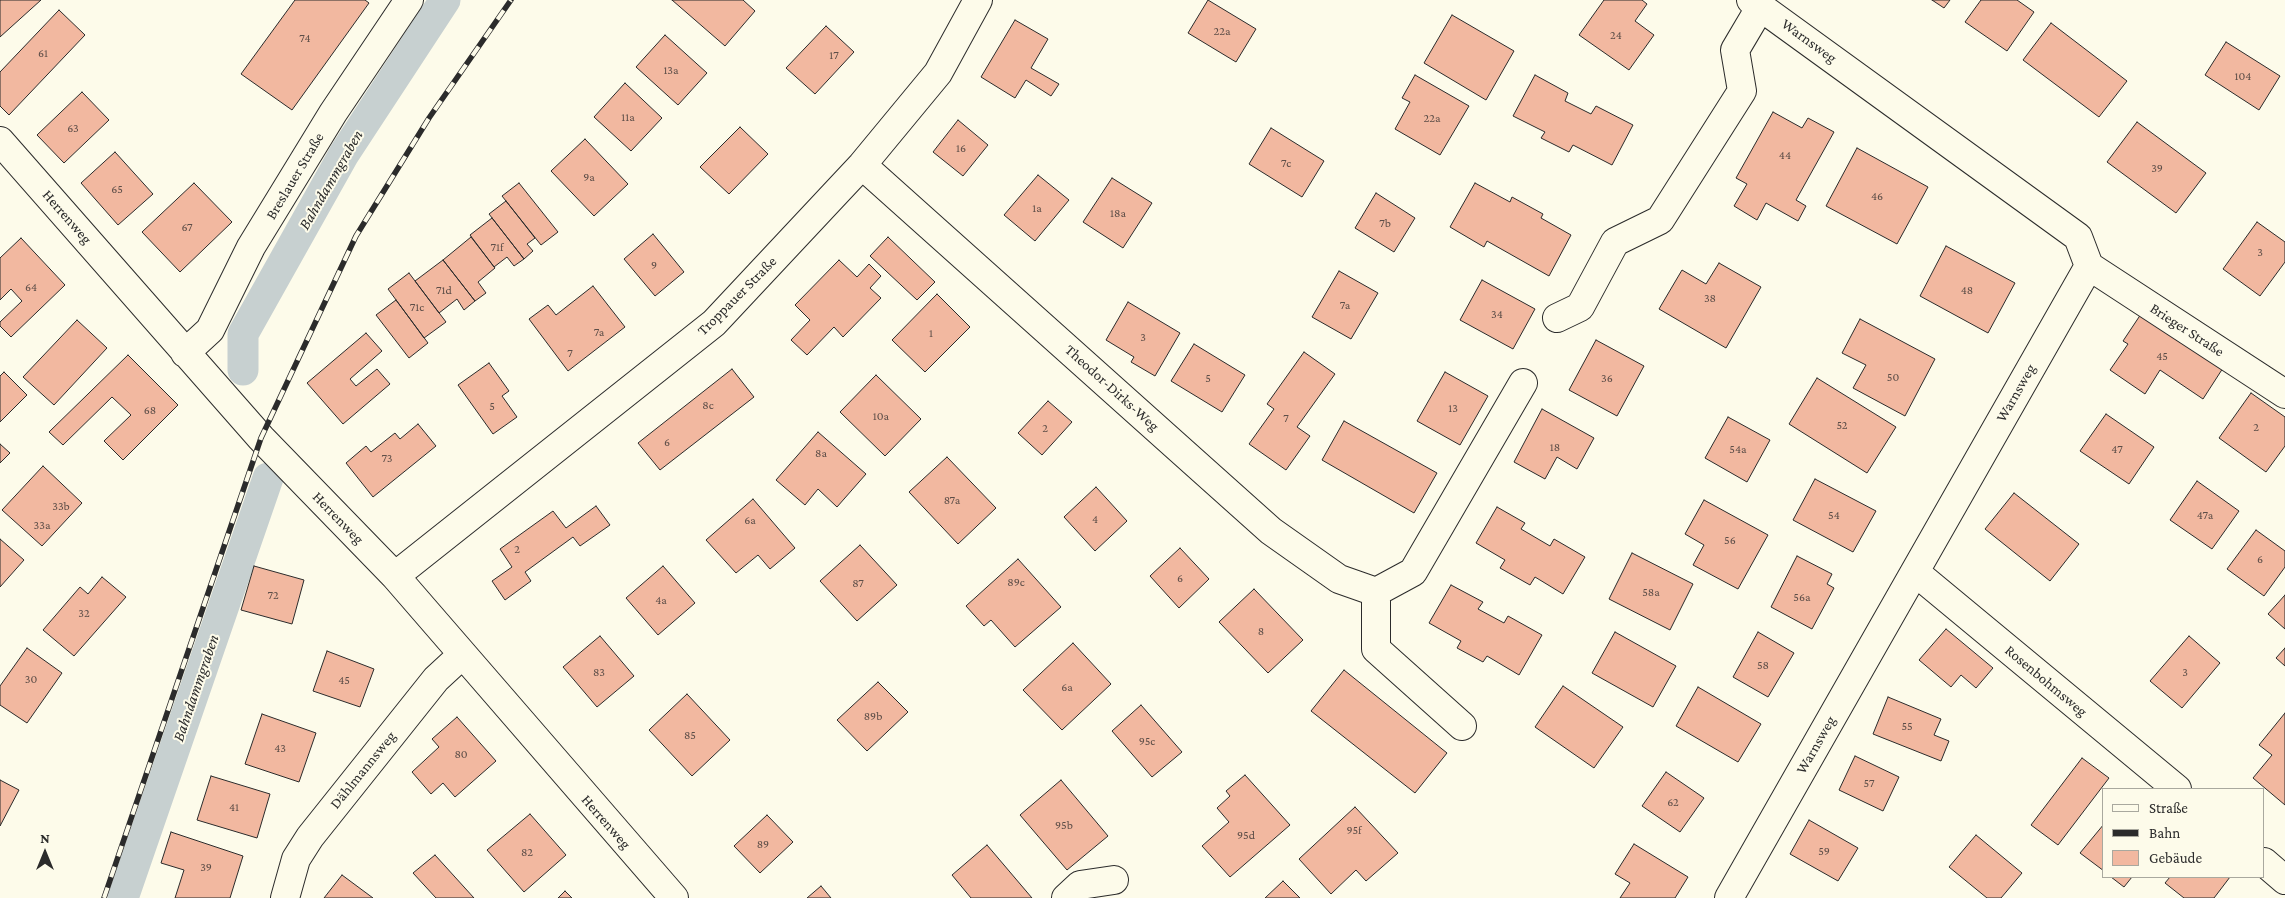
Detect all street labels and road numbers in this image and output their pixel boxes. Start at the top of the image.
street label: Warnsweg [1778,15,1840,67]
street label: Breslauer Straße [262,129,328,223]
street label: Herrenweg [39,186,95,248]
street label: Troppauer Straße [694,253,780,339]
street label: Brieger Straße [2147,299,2227,361]
street label: Theodor-Dirks-Weg [1061,341,1163,435]
street label: Warnsweg [1992,361,2040,425]
street label: Herrenweg [309,488,367,548]
street label: Rosenbohmsweg [2001,641,2091,721]
street label: Warnsweg [1792,713,1840,777]
street label: Dählmannsweg [326,728,400,812]
street label: Herrenweg [578,791,634,853]

